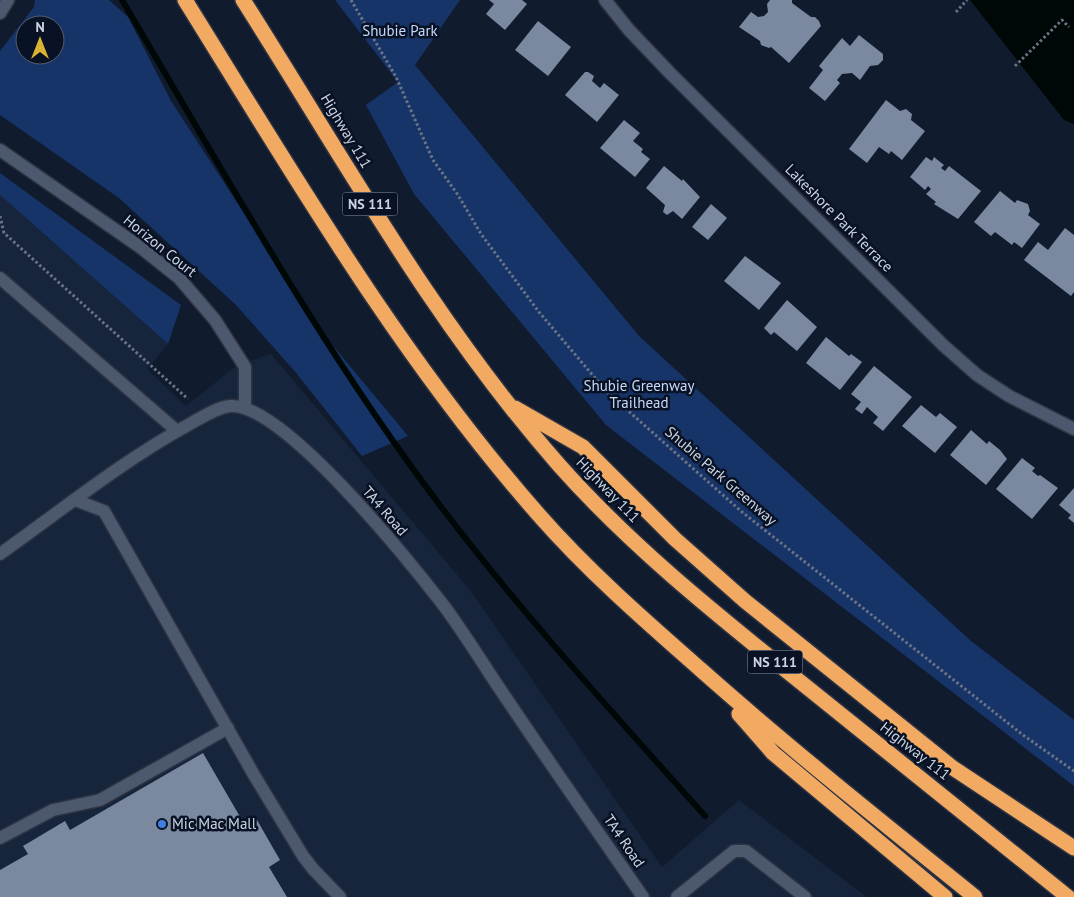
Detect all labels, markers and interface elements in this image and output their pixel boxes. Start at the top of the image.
north arrow [15,15,65,65]
text: N [35,18,45,36]
park label: Shubie Park [362,21,439,40]
street label: Highway 111 [317,90,376,172]
street label: Lakeshore Park Terrace [781,160,897,276]
road number: NS 111 [342,192,398,215]
street label: Horizon Court [120,210,201,281]
park label: Shubie Greenway Trailhead [583,376,695,412]
street label: Shubie Park Greenway [661,422,781,529]
street label: Highway 111 [572,453,644,526]
street label: TA4 Road [359,482,412,540]
road number: NS 111 [748,650,802,674]
street label: Highway 111 [876,717,954,784]
street label: TA4 Road [600,811,649,871]
place label: Mic Mac Mall [172,814,257,833]
marker: Mic Mac Mall [156,818,168,830]

